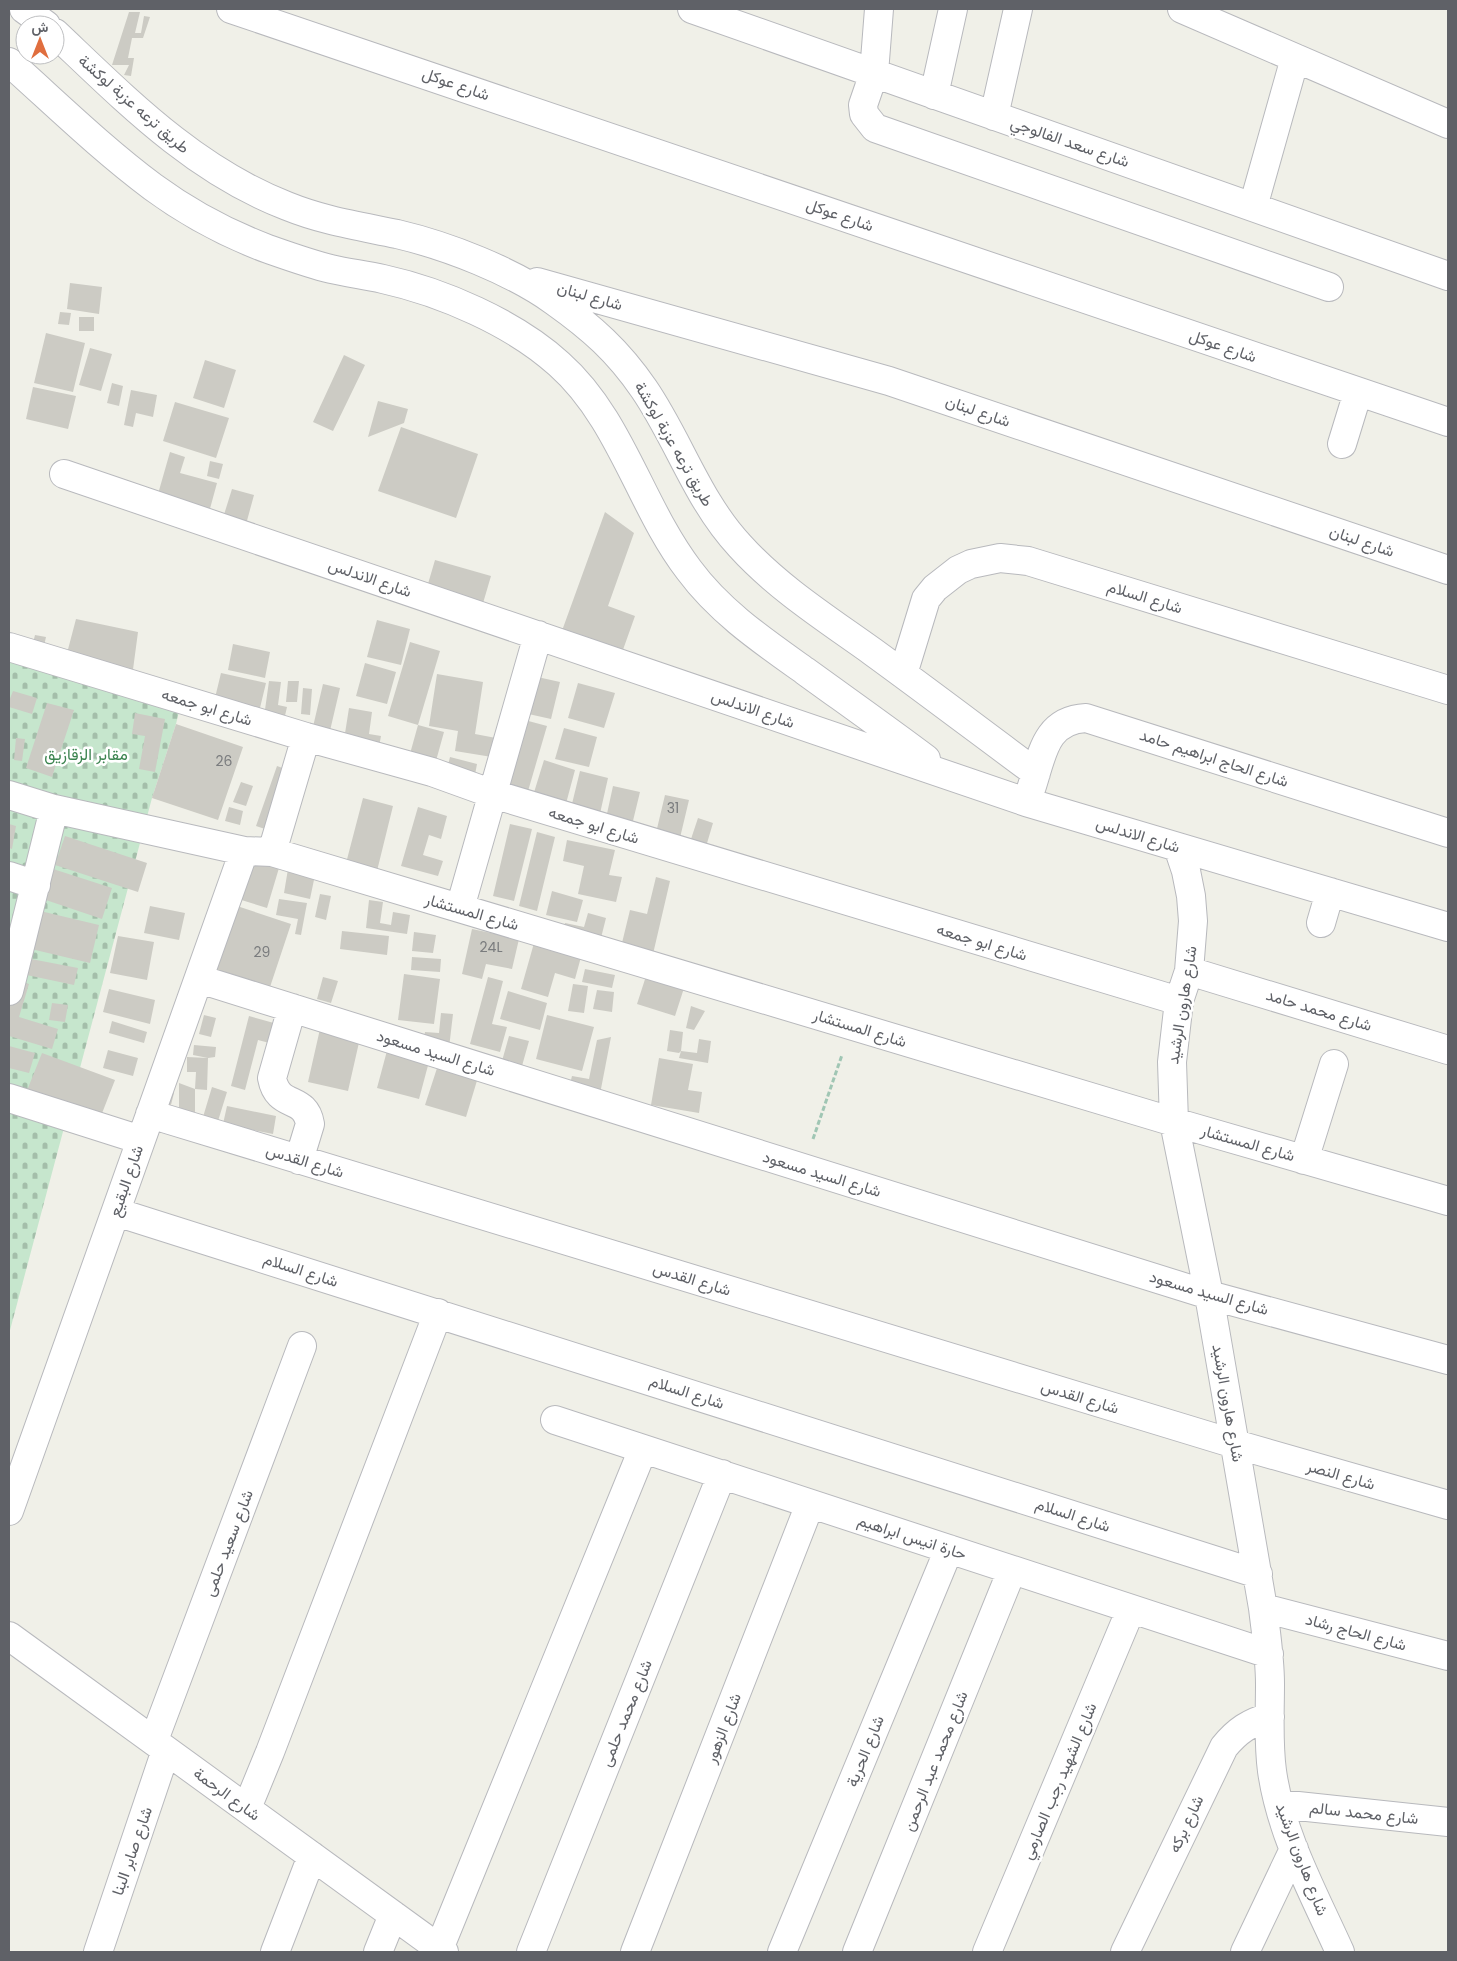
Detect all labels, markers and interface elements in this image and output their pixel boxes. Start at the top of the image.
north arrow [15,15,65,65]
text: ش [32,17,49,37]
street label: طريق ترعه عزبة لوكشة [73,49,195,159]
street label: شارع عوكل [419,62,493,106]
street label: شارع سعد الفالوجي [1007,111,1133,175]
street label: شارع عوكل [803,193,877,237]
street label: شارع لبنان [555,276,625,316]
street label: شارع عوكل [1186,324,1260,368]
street label: طريق ترعه عزبة لوكشة [629,377,719,511]
street label: شارع لبنان [943,389,1013,433]
street label: شارع لبنان [1327,519,1397,563]
street label: شارع الاندلس [325,553,415,603]
street label: شارع السلام [1105,575,1185,619]
street label: شارع ابو جمعه [159,682,255,732]
street label: شارع الاندلس [708,684,798,734]
street label: شارع الحاج ابراهيم حامد [1137,723,1291,793]
park label: مقابر الزقازيق [44,743,128,766]
house number: 26 [216,751,233,771]
house number: 31 [667,798,679,818]
street label: شارع ابو جمعه [546,800,642,850]
street label: شارع الاندلس [1093,811,1183,859]
street label: شارع المستشار [422,887,521,936]
street label: شارع ابو جمعه [934,917,1030,967]
house number: 24L [480,937,502,957]
house number: 29 [254,942,270,962]
street label: شارع هارون الرشيد [1161,944,1203,1066]
street label: شارع محمد حامد [1263,983,1375,1037]
street label: شارع المستشار [810,1003,909,1053]
street label: شارع السيد مسعود [374,1024,498,1082]
street label: شارع المستشار [1198,1118,1297,1167]
street label: شارع القدس [263,1138,347,1184]
street label: شارع البقيع [103,1142,149,1220]
street label: شارع السيد مسعود [760,1145,884,1203]
street label: شارع السلام [261,1247,341,1293]
street label: شارع القدس [650,1256,734,1302]
street label: شارع السيد مسعود [1147,1265,1271,1321]
street label: شارع هارون الرشيد [1206,1342,1250,1464]
street label: شارع السلام [647,1369,727,1415]
street label: شارع القدس [1038,1374,1122,1420]
street label: شارع النصر [1303,1454,1378,1496]
street label: شارع سعيد حلمى [197,1486,259,1600]
street label: شارع السلام [1033,1492,1113,1538]
street label: حارة انيس ابراهيم [855,1509,970,1566]
street label: شارع الحاج رشاد [1303,1607,1409,1657]
street label: شارع محمد حلمى [594,1656,658,1770]
street label: شارع محمد عبد الرحمن [896,1688,974,1834]
street label: شارع الزهور [699,1690,747,1767]
street label: شارع الشهيد رجب الصارمي [1015,1699,1104,1864]
street label: شارع الحرية [840,1712,890,1790]
street label: شارع الرحمة [189,1762,265,1826]
street label: شارع بركه [1163,1791,1209,1857]
street label: شارع محمد سالم [1308,1796,1420,1830]
street label: شارع هارون الرشيد [1270,1799,1334,1919]
street label: شارع صابر البنا [106,1803,158,1899]

